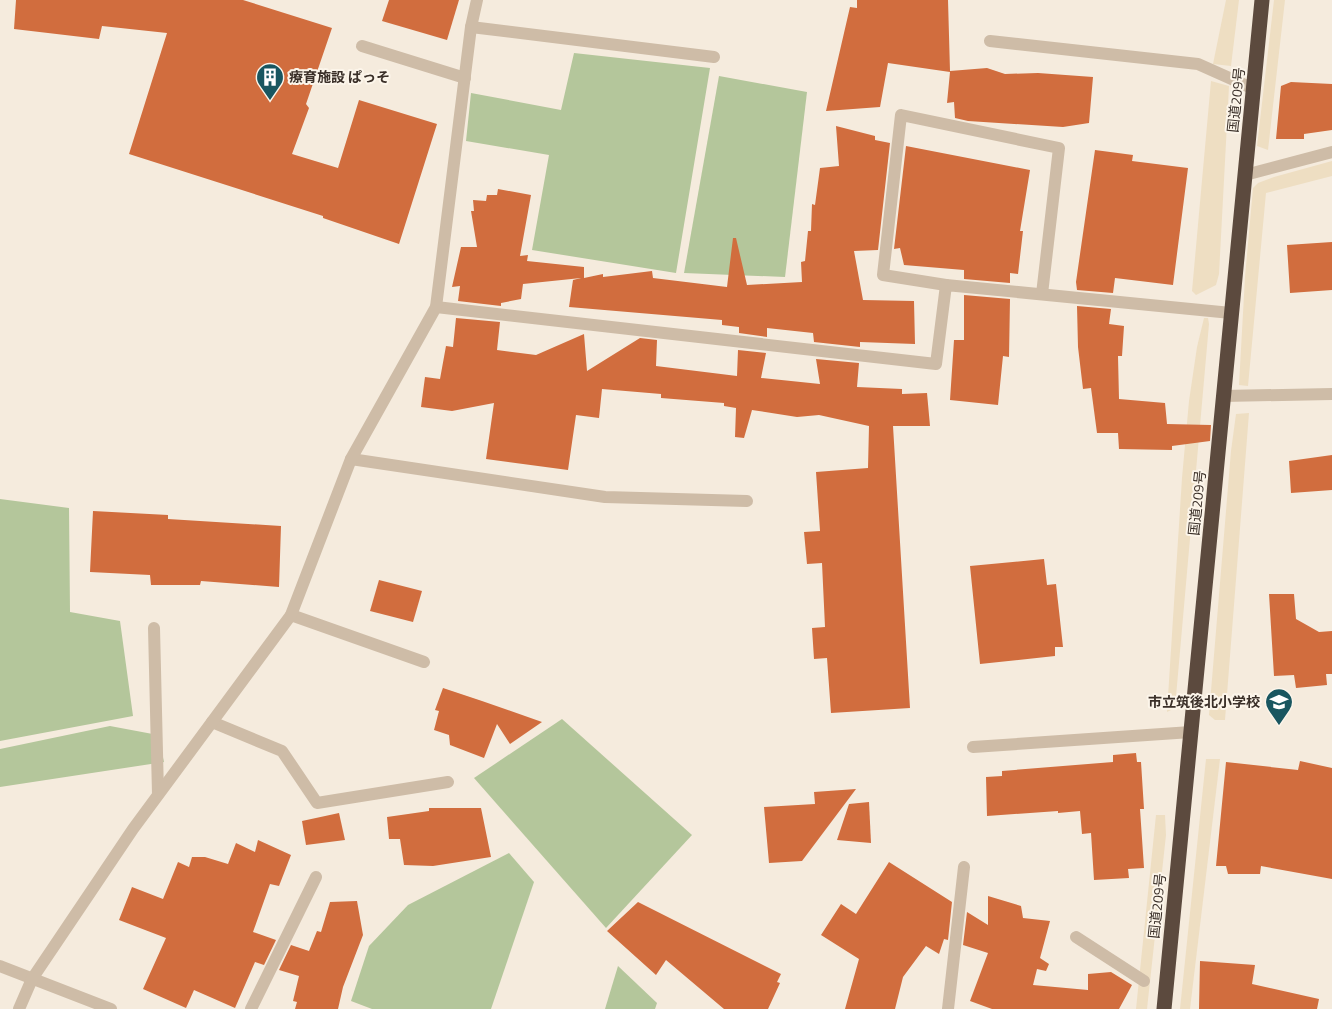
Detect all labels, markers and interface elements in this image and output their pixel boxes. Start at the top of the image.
building icon: 療育施設 ぱっそ [255,62,285,101]
place label: 療育施設 ぱっそ [289,66,390,87]
street label: 国道209号 [1222,66,1249,134]
street label: 国道209号 [1183,469,1210,537]
school or university icon: 市立筑後北小学校 [1264,687,1294,726]
place label: 市立筑後北小学校 [1148,691,1260,712]
street label: 国道209号 [1143,872,1170,940]

